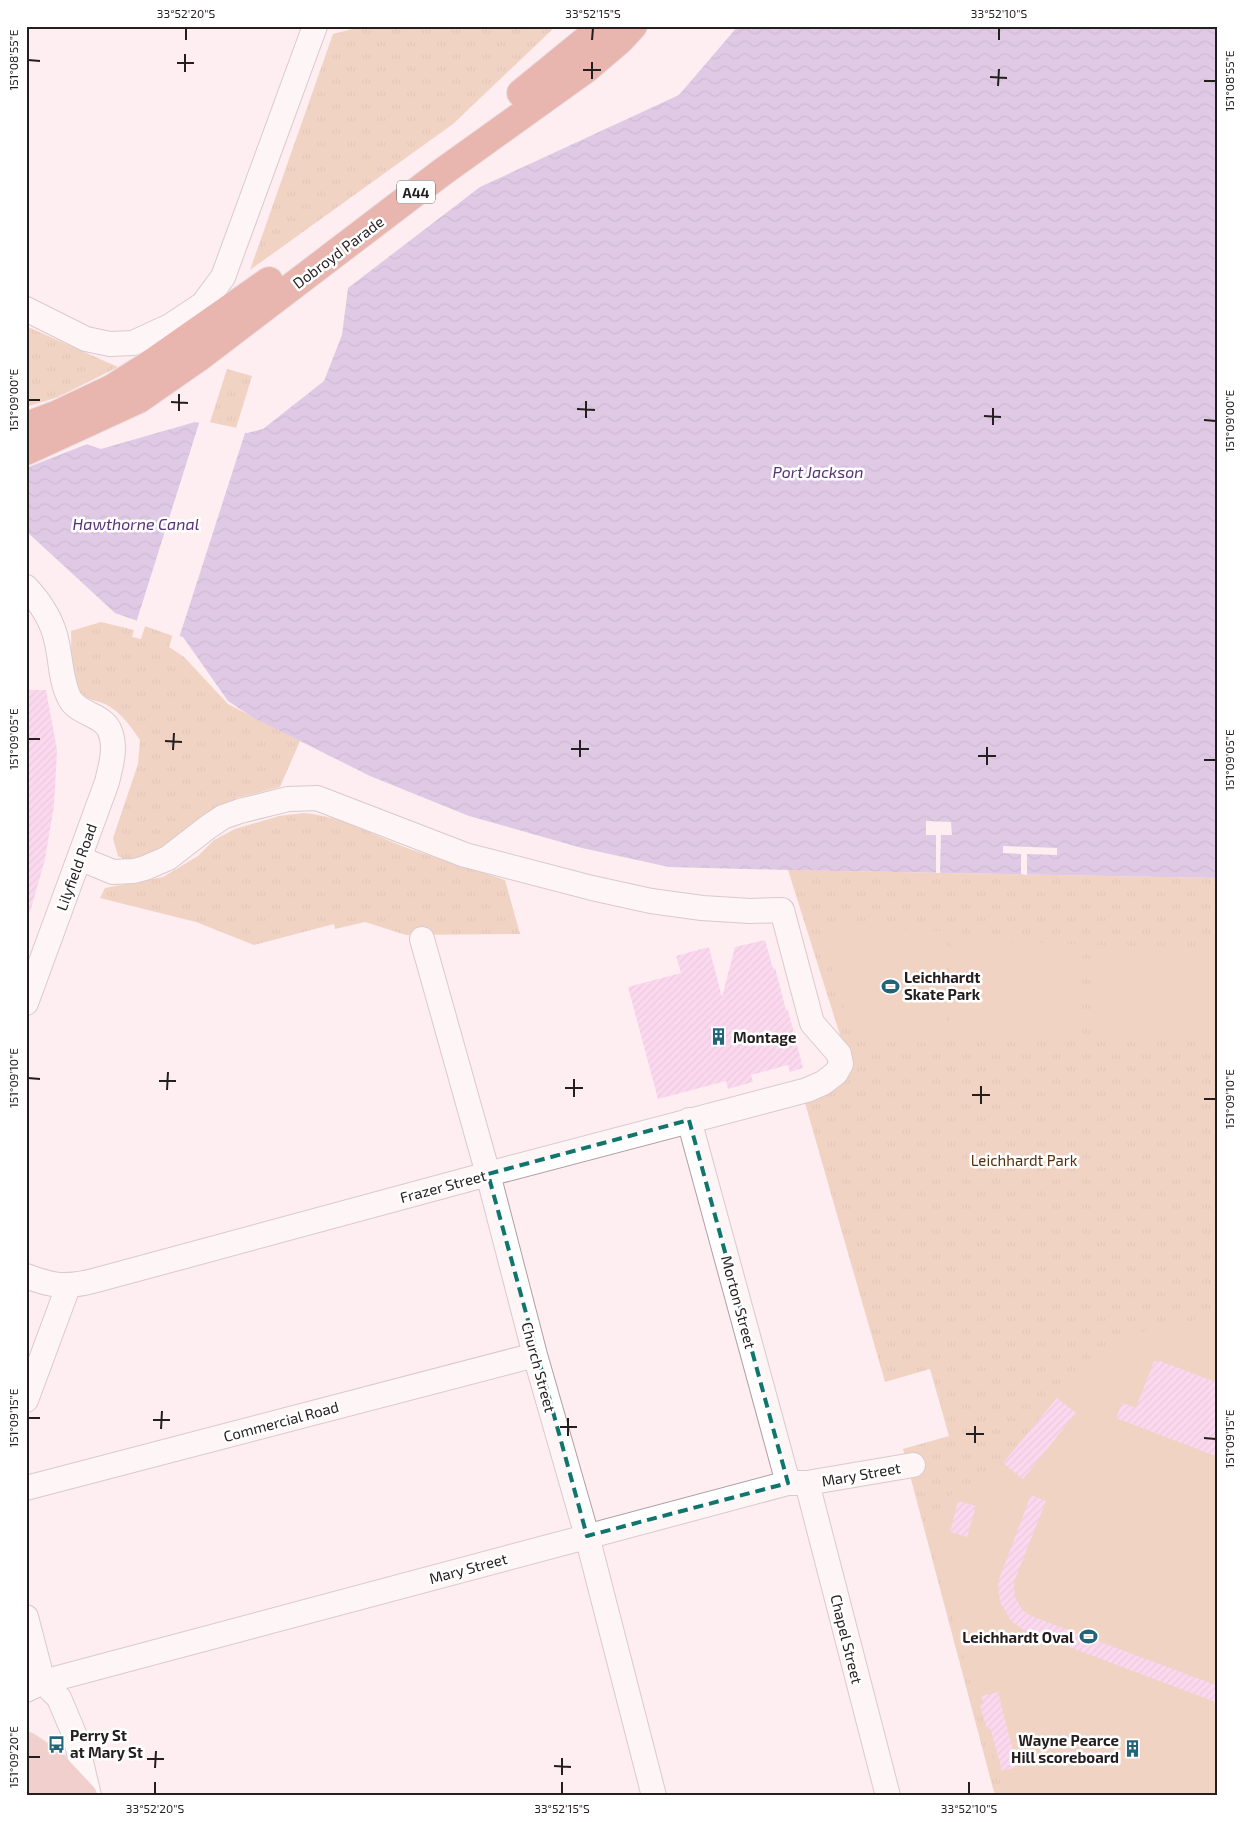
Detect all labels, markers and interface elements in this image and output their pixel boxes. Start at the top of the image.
text: 33°52'20"S [157,6,215,20]
text: 33°52'15"S [565,6,621,20]
text: 33°52'10"S [971,6,1027,20]
text: 151°08'55"E [6,29,20,91]
text: 151°08'55"E [1222,50,1236,112]
road number: A44 [397,180,435,203]
street label: Dobroyd Parade [289,212,387,292]
text: 151°09'00"E [6,369,20,431]
text: 151°09'00"E [1222,390,1236,452]
water label: Port Jackson [772,462,864,481]
water label: Hawthorne Canal [73,514,199,533]
text: 151°09'05"E [6,708,20,770]
text: 151°09'05"E [1222,729,1236,791]
street label: Lilyfield Road [52,821,100,913]
place label: Leichhardt Skate Park [904,968,981,1003]
sports icon: Leichhardt Skate Park [880,976,900,996]
building icon: Montage [709,1027,729,1047]
place label: Montage [733,1028,796,1046]
text: 151°09'10"E [6,1048,20,1108]
text: 151°09'10"E [1222,1069,1236,1129]
park label: Leichhardt Park [971,1151,1078,1169]
street label: Frazer Street [398,1166,488,1206]
street label: Morton Street [718,1253,760,1351]
street label: Church Street [518,1320,560,1414]
text: 151°09'15"E [6,1388,20,1448]
street label: Commercial Road [221,1397,341,1445]
text: 151°09'15"E [1222,1409,1236,1469]
street label: Mary Street [820,1458,902,1490]
street label: Mary Street [427,1549,509,1587]
street label: Chapel Street [827,1592,867,1686]
sports icon: Leichhardt Oval [1078,1627,1098,1647]
place label: Leichhardt Oval [962,1628,1074,1646]
text: 151°09'20"E [6,1726,20,1788]
place label: Perry St at Mary St [70,1726,143,1762]
place label: Wayne Pearce Hill scoreboard [1011,1731,1119,1766]
bus stop icon: Perry St at Mary St [46,1734,66,1754]
building icon: Wayne Pearce Hill scoreboard [1123,1739,1143,1759]
text: 33°52'20"S [126,1801,184,1815]
text: 33°52'15"S [534,1801,590,1815]
text: 33°52'10"S [941,1801,997,1815]

